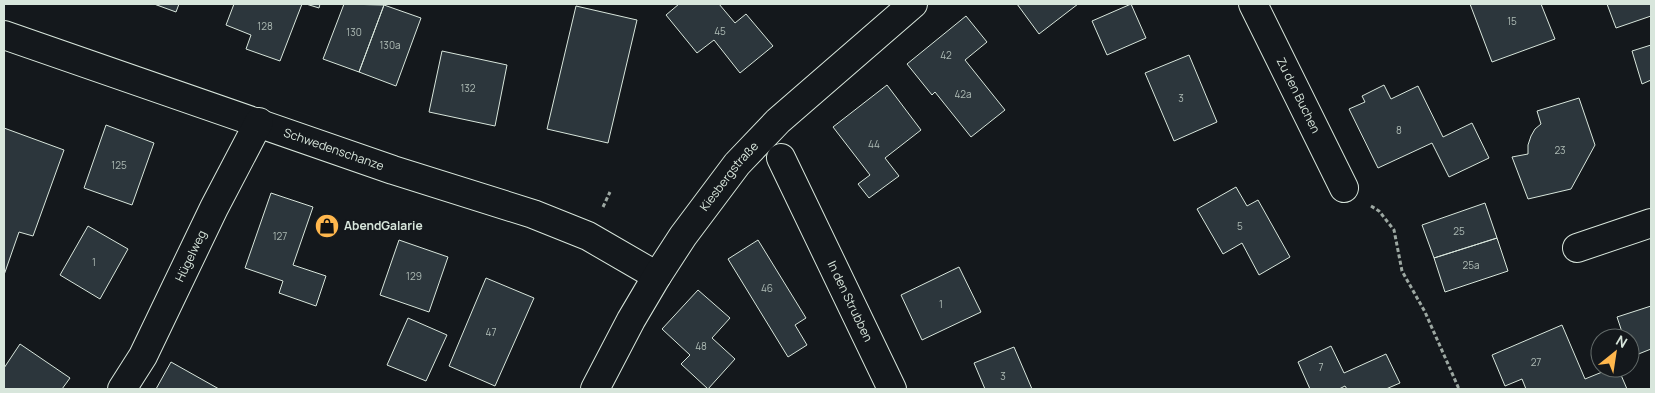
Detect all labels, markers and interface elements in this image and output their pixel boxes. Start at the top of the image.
house number: 15 [1507,14,1517,28]
house number: 128 [257,19,273,33]
house number: 45 [714,24,726,38]
house number: 130 [346,25,362,39]
house number: 130a [379,38,401,52]
house number: 42 [940,48,952,62]
street label: Zu den Buchen [1273,54,1325,136]
house number: 132 [460,81,476,95]
house number: 42a [954,87,972,101]
house number: 3 [1178,91,1184,105]
house number: 8 [1396,123,1402,137]
street label: Schwedenschanze [281,124,386,174]
house number: 44 [868,137,880,151]
street label: Kiesbergstraße [696,138,762,214]
house number: 23 [1554,143,1566,157]
house number: 125 [111,158,127,172]
shop icon: AbendGalarie [314,213,340,239]
place label: AbendGalarie [344,217,423,234]
house number: 5 [1237,219,1243,233]
house number: 25 [1453,224,1465,238]
street label: Hügelweg [171,227,210,284]
house number: 127 [273,229,287,243]
house number: 1 [92,255,96,269]
street label: In den Strubben [824,258,877,344]
house number: 25a [1462,258,1480,272]
house number: 129 [406,269,422,283]
house number: 46 [761,281,773,295]
house number: 1 [939,297,943,311]
house number: 47 [486,325,496,339]
north arrow [1590,328,1640,378]
text: N [1613,331,1631,352]
house number: 48 [695,339,707,353]
house number: 27 [1531,355,1541,369]
house number: 7 [1318,360,1324,374]
house number: 3 [1000,369,1006,383]

